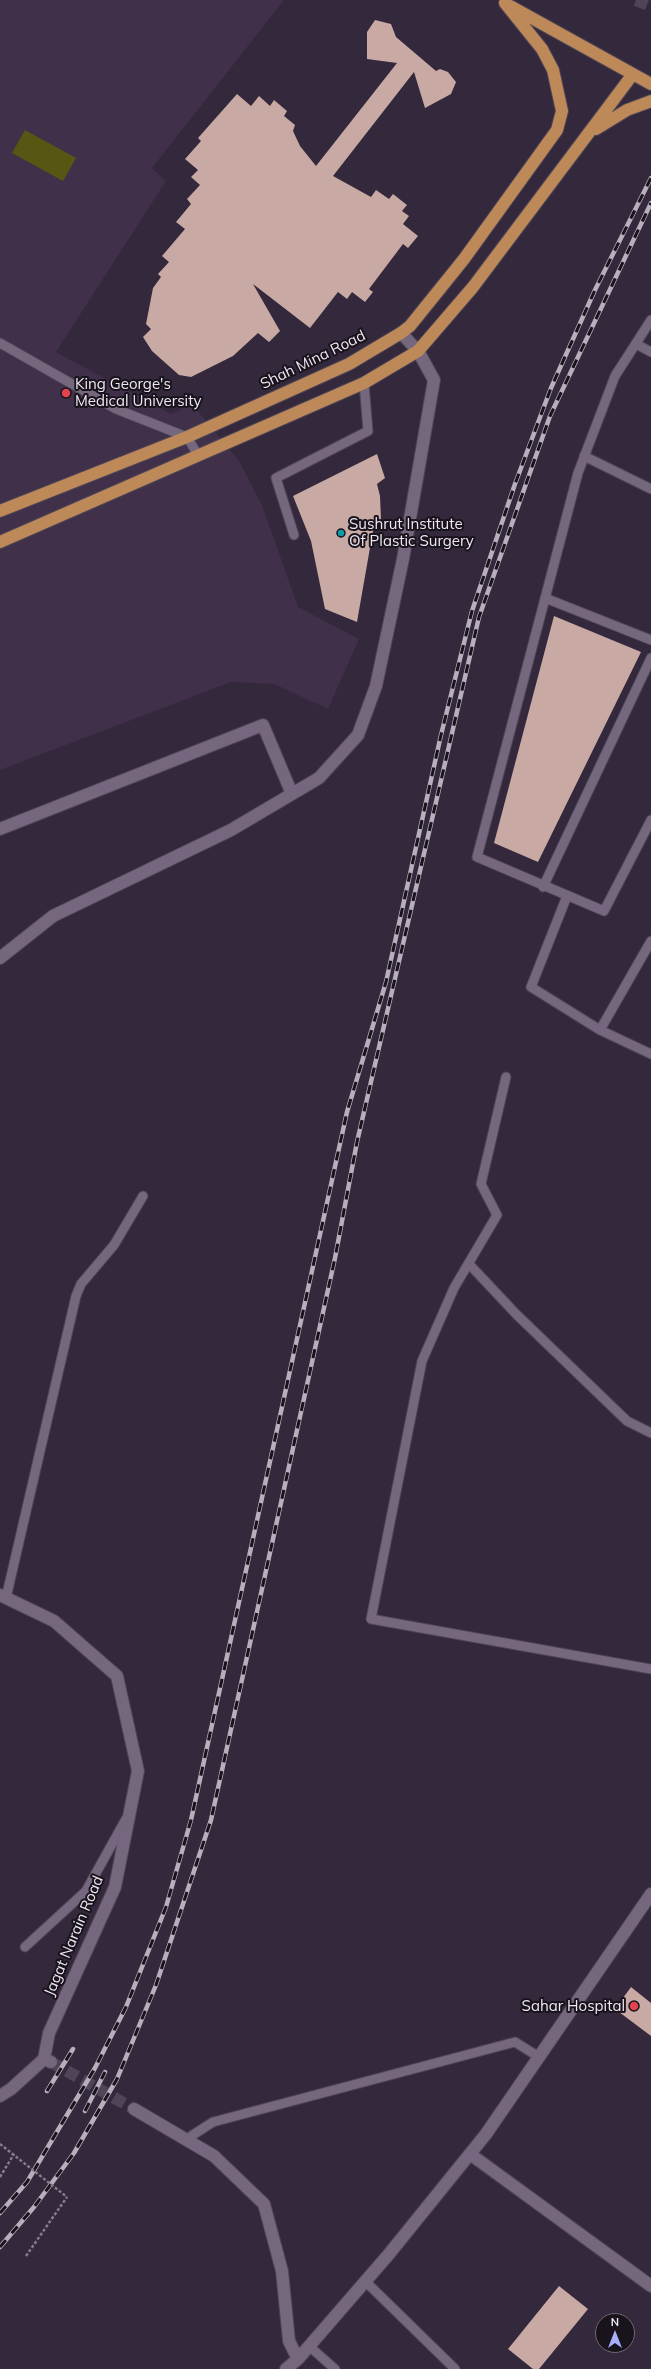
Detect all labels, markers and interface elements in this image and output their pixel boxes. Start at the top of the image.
street label: Shah Mina Road [257,327,369,393]
place label: King George's Medical University [75,375,201,410]
marker: King George's Medical University [60,387,72,399]
place label: Sushrut Institute Of Plastic Surgery [349,515,474,550]
marker: Sushrut Institute Of Plastic Surgery [336,528,346,538]
street label: Jagat Narain Road [41,1873,107,1999]
place label: Sahar Hospital [522,1997,625,2015]
marker: Sahar Hospital [628,2000,640,2012]
north arrow [595,2313,635,2353]
text: N [611,2315,619,2329]

